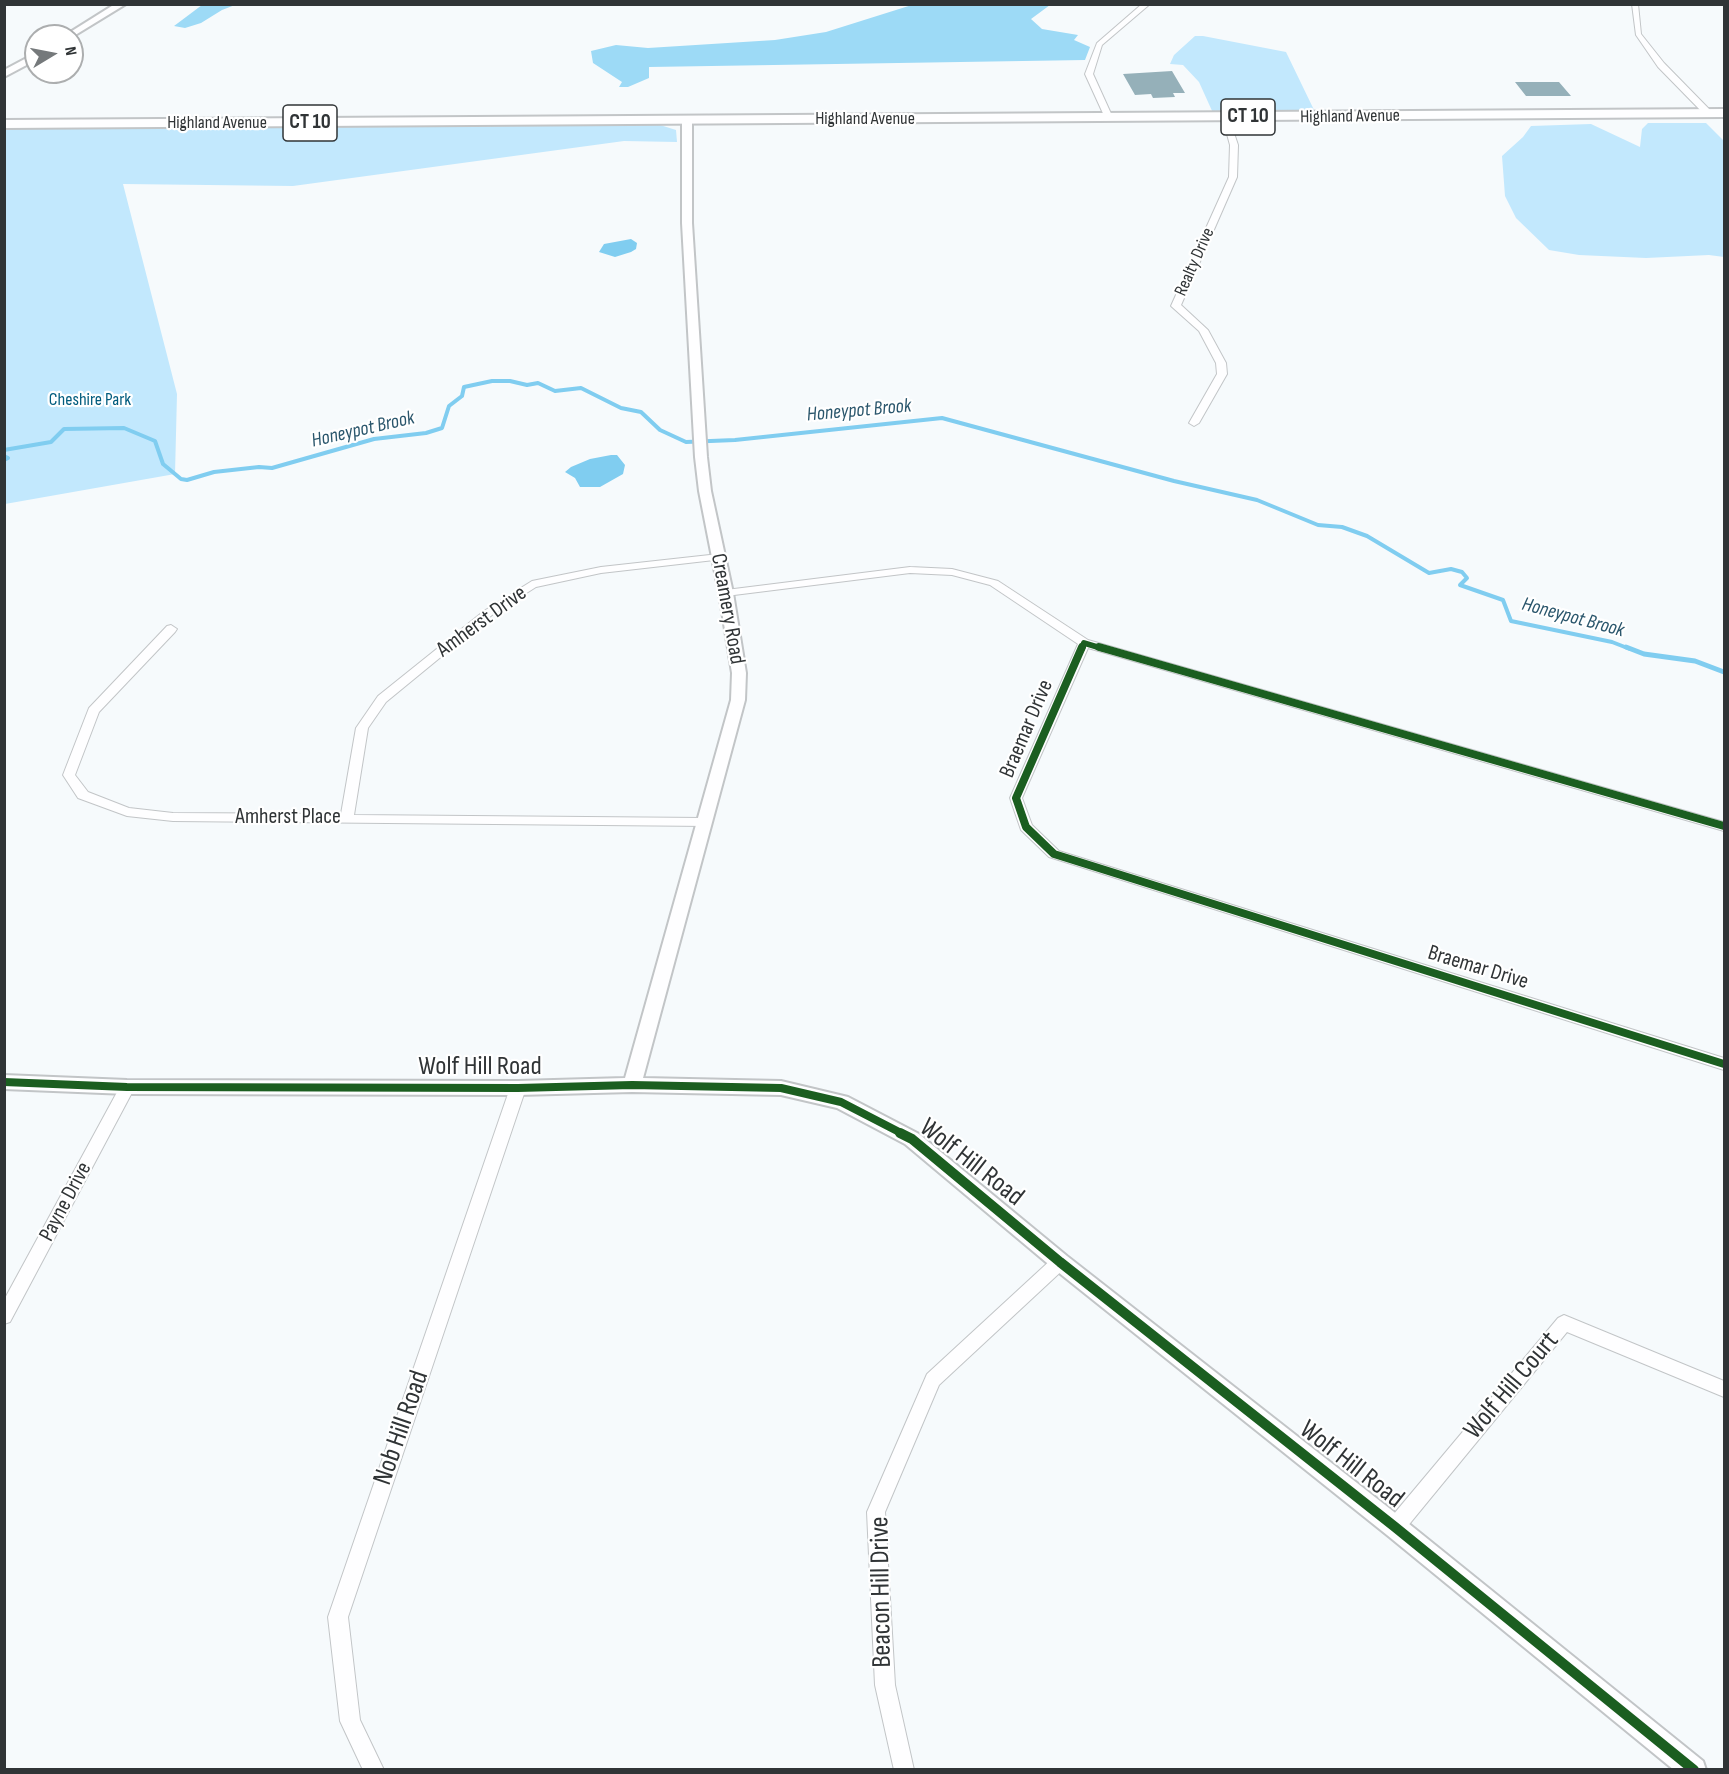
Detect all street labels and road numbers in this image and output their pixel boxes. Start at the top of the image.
road number: CT 10 [1221,99,1275,135]
road number: CT 10 [283,105,337,141]
street label: Highland Avenue [1300,105,1400,129]
street label: Highland Avenue [815,108,915,130]
street label: Highland Avenue [167,112,267,134]
street label: Realty Drive [1170,225,1220,299]
street label: Creamery Road [704,552,750,666]
street label: Amherst Drive [432,581,532,663]
street label: Braemar Drive [995,676,1059,782]
street label: Amherst Place [235,804,341,830]
street label: Braemar Drive [1424,940,1532,996]
street label: Wolf Hill Road [418,1051,542,1083]
street label: Wolf Hill Road [912,1112,1030,1214]
street label: Payne Drive [34,1158,98,1246]
street label: Wolf Hill Court [1458,1326,1566,1446]
street label: Nob Hill Road [367,1367,437,1489]
street label: Wolf Hill Road [1292,1414,1410,1516]
street label: Beacon Hill Drive [864,1516,900,1668]

